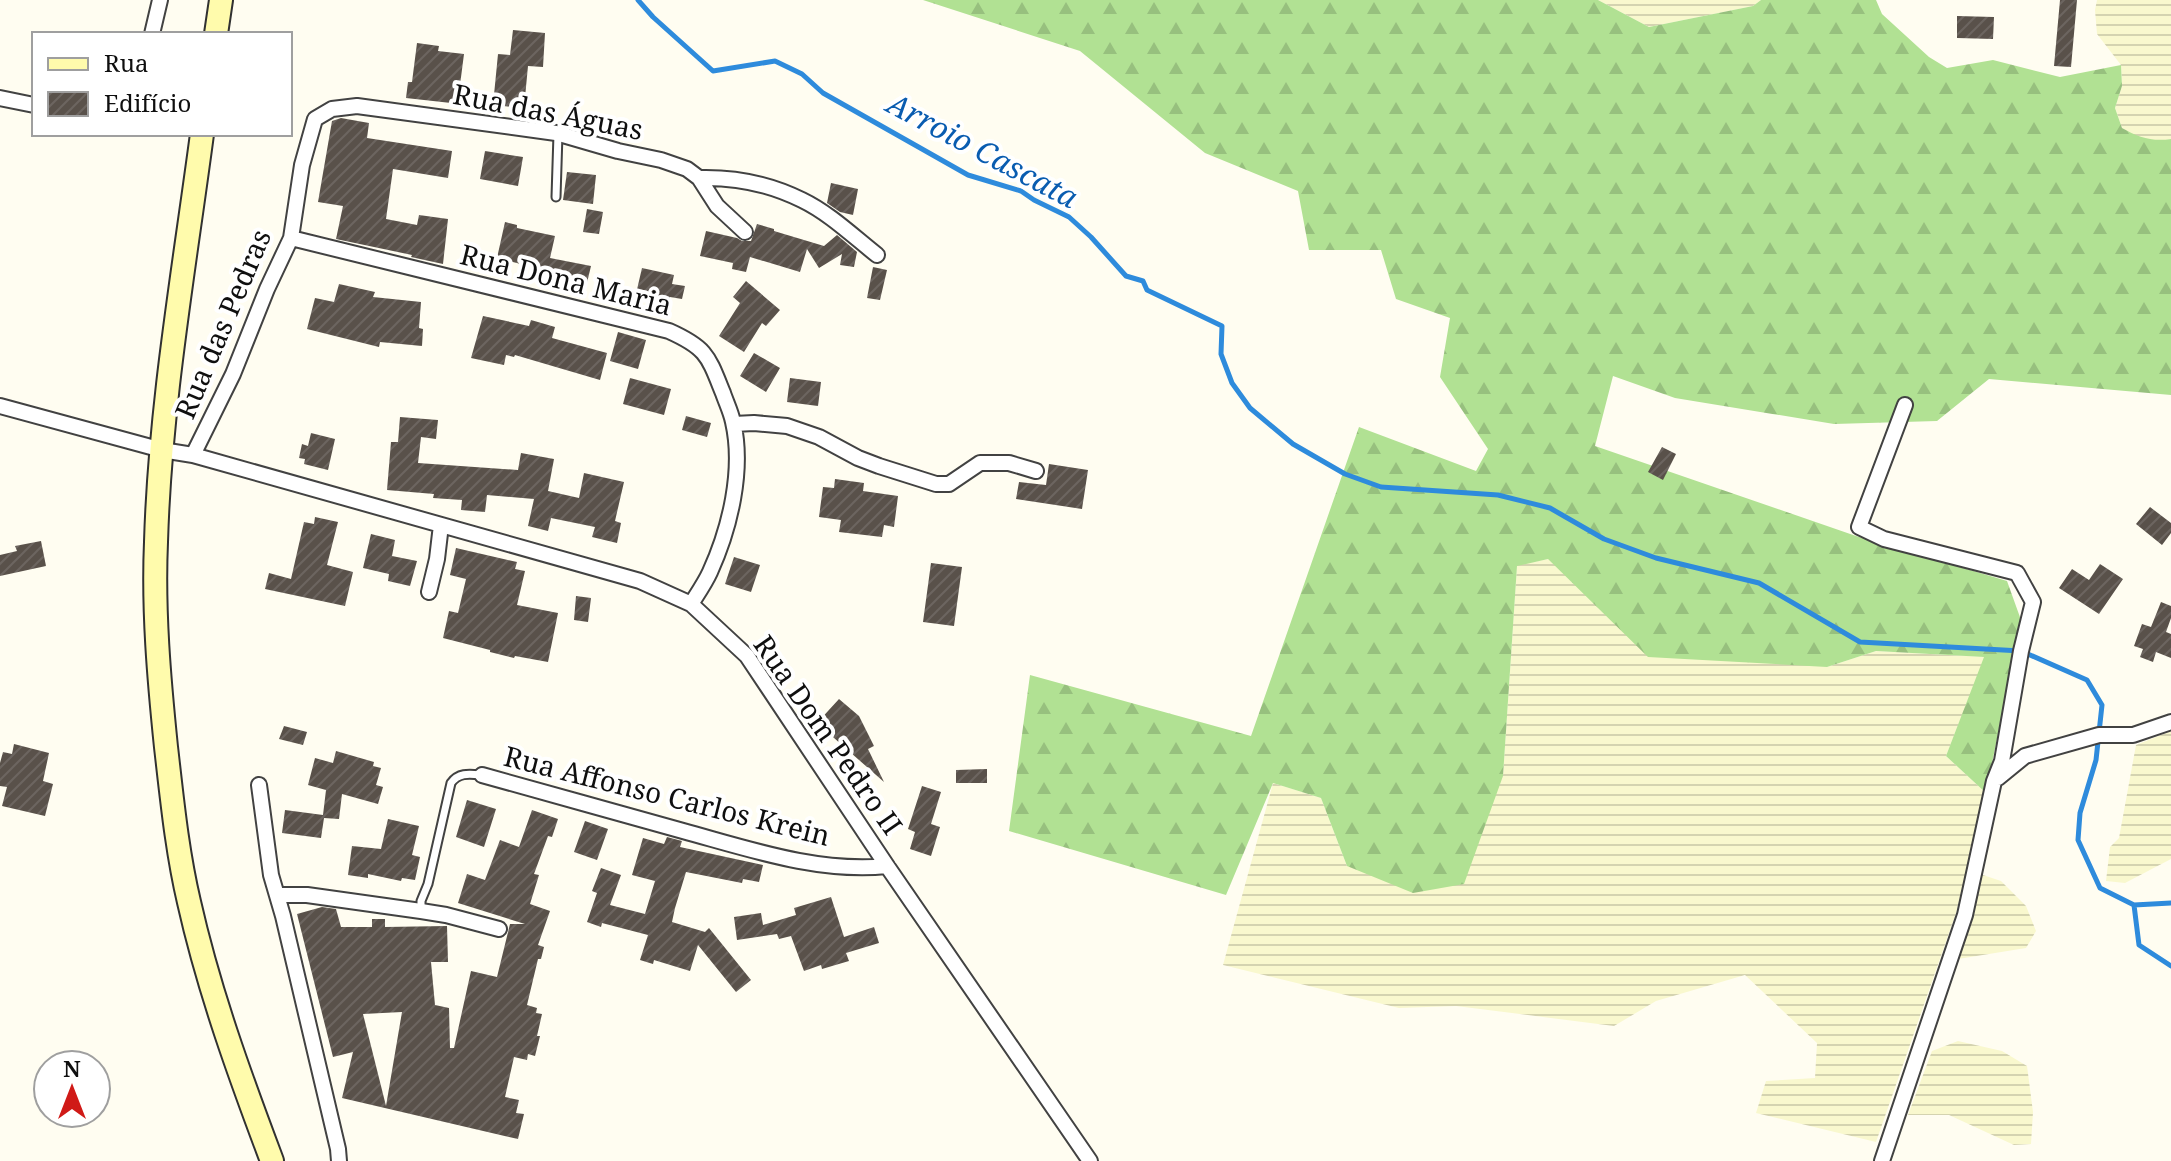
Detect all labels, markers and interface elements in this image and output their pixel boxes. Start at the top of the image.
legend [32,32,292,136]
text: Rua [104,46,149,79]
street label: Rua das Águas [450,74,646,148]
water label: Arroio Cascata [878,81,1086,217]
text: Edifício [104,86,191,119]
street label: Rua das Pedras [165,223,279,424]
street label: Rua Dona Maria [456,234,676,324]
street label: Rua Dom Pedro II [746,627,912,842]
street label: Rua Affonso Carlos Krein [500,736,834,854]
north arrow [32,1049,112,1129]
text: N [63,1053,81,1083]

